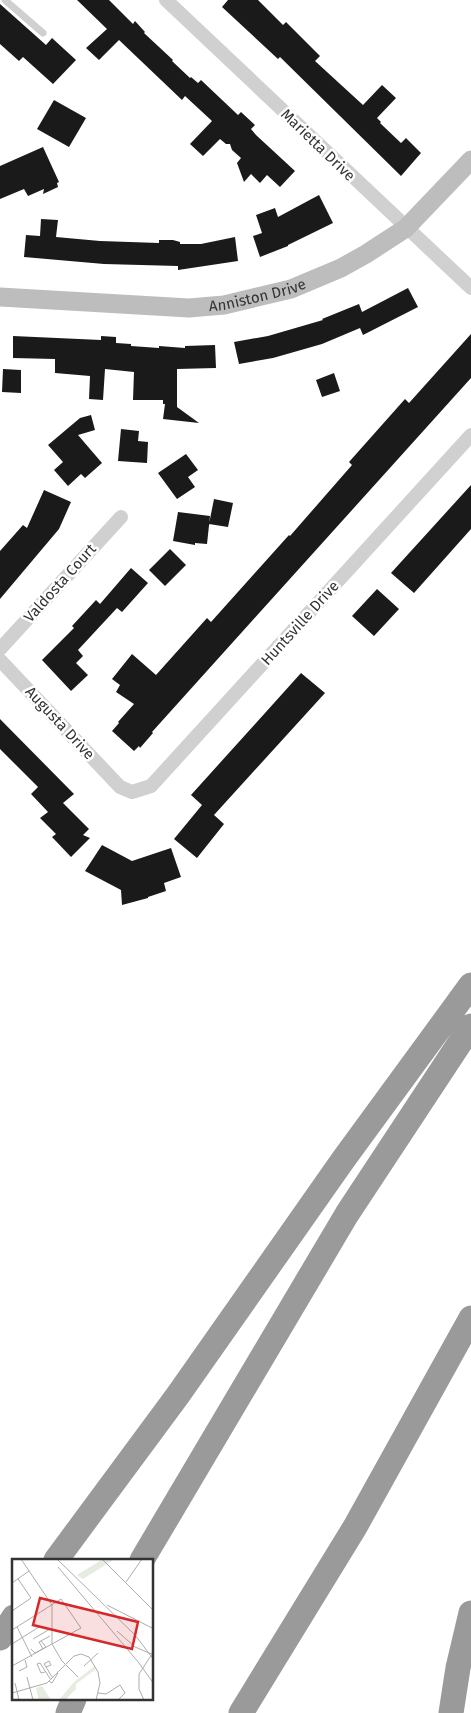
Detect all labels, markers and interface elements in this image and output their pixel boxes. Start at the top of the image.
street label: Marietta Drive [277,105,359,185]
street label: Anniston Drive [208,275,309,315]
street label: Valdosta Court [20,540,100,626]
street label: Huntsville Drive [257,577,343,669]
street label: Augusta Drive [22,683,98,763]
inset map [12,1559,154,1700]

